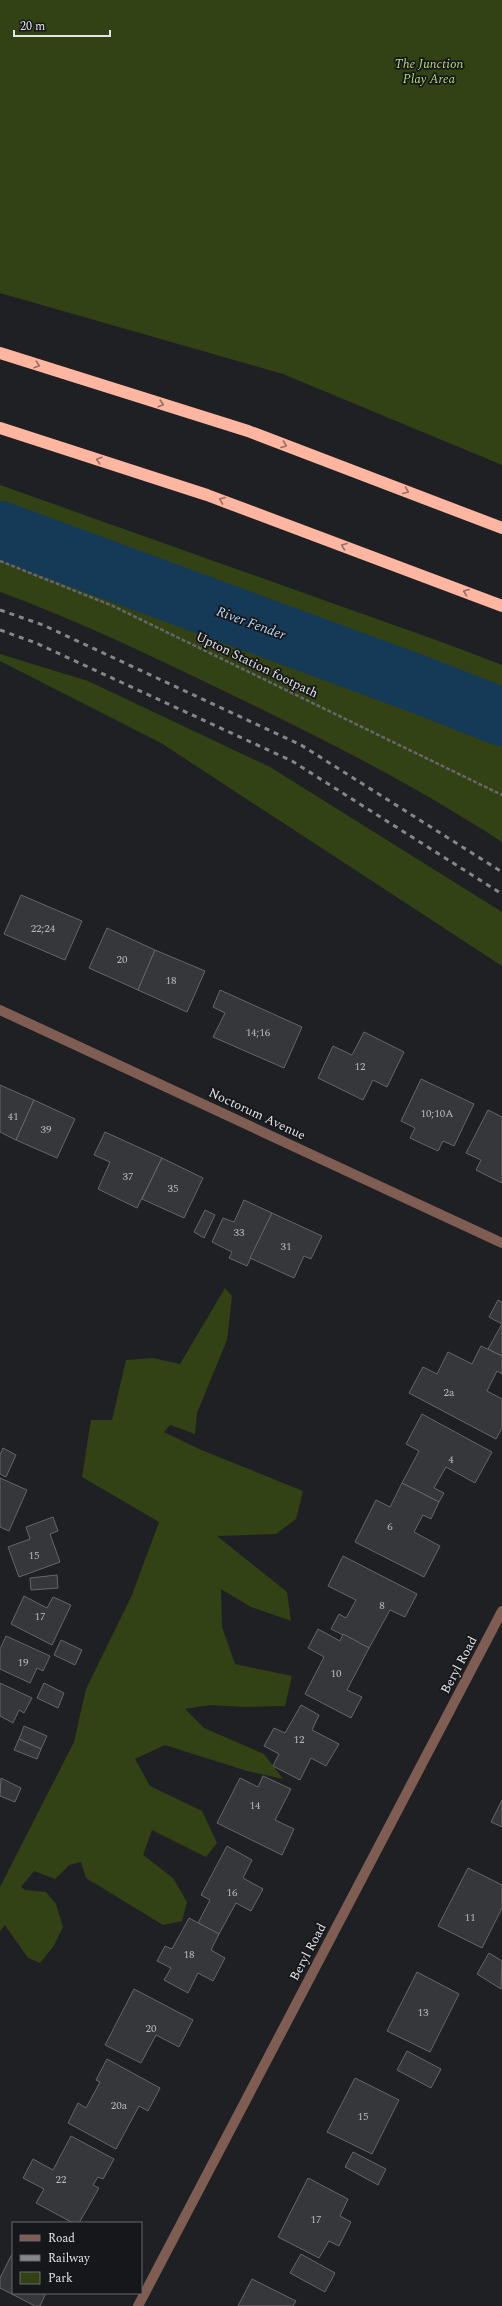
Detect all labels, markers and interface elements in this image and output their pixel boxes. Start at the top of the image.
scale bar [14,12,110,38]
text: 20 m [20,17,45,36]
park label: The Junction Play Area [395,54,464,89]
one-way arrow [33,360,40,368]
one-way arrow [157,399,164,408]
one-way arrow [281,440,288,448]
one-way arrow [95,456,102,465]
one-way arrow [402,486,409,494]
one-way arrow [219,497,226,505]
one-way arrow [340,543,347,551]
one-way arrow [462,589,469,597]
water label: River Fender [213,601,289,645]
street label: Upton Station footpath [192,627,322,704]
house number: 22;24 [31,920,56,937]
house number: 20 [117,951,128,968]
house number: 18 [166,972,177,989]
house number: 14;16 [246,1024,271,1041]
house number: 12 [355,1058,366,1075]
street label: Noctorum Avenue [205,1083,309,1145]
house number: 10;10A [421,1105,454,1122]
house number: 41 [8,1108,19,1125]
house number: 39 [41,1121,52,1138]
house number: 37 [123,1168,134,1185]
house number: 35 [168,1180,179,1197]
house number: 33 [234,1224,245,1241]
house number: 31 [281,1238,292,1255]
house number: 2a [444,1384,455,1401]
house number: 4 [448,1451,454,1468]
house number: 6 [387,1518,393,1535]
house number: 15 [29,1547,40,1564]
house number: 8 [379,1597,385,1614]
house number: 17 [35,1608,46,1625]
street label: Beryl Road [435,1633,483,1697]
house number: 19 [18,1654,29,1671]
house number: 10 [331,1665,342,1682]
house number: 12 [294,1731,305,1748]
house number: 14 [250,1797,261,1814]
house number: 16 [227,1884,238,1901]
house number: 11 [465,1909,476,1926]
street label: Beryl Road [284,1920,332,1984]
house number: 18 [184,1946,195,1963]
house number: 13 [418,2004,429,2021]
house number: 20 [146,2020,157,2037]
house number: 20a [111,2097,128,2114]
house number: 15 [358,2108,369,2125]
house number: 22 [56,2171,67,2188]
house number: 17 [311,2211,322,2228]
legend [12,2222,142,2294]
text: Road [48,2229,75,2248]
text: Railway [48,2249,91,2268]
text: Park [48,2269,73,2288]

